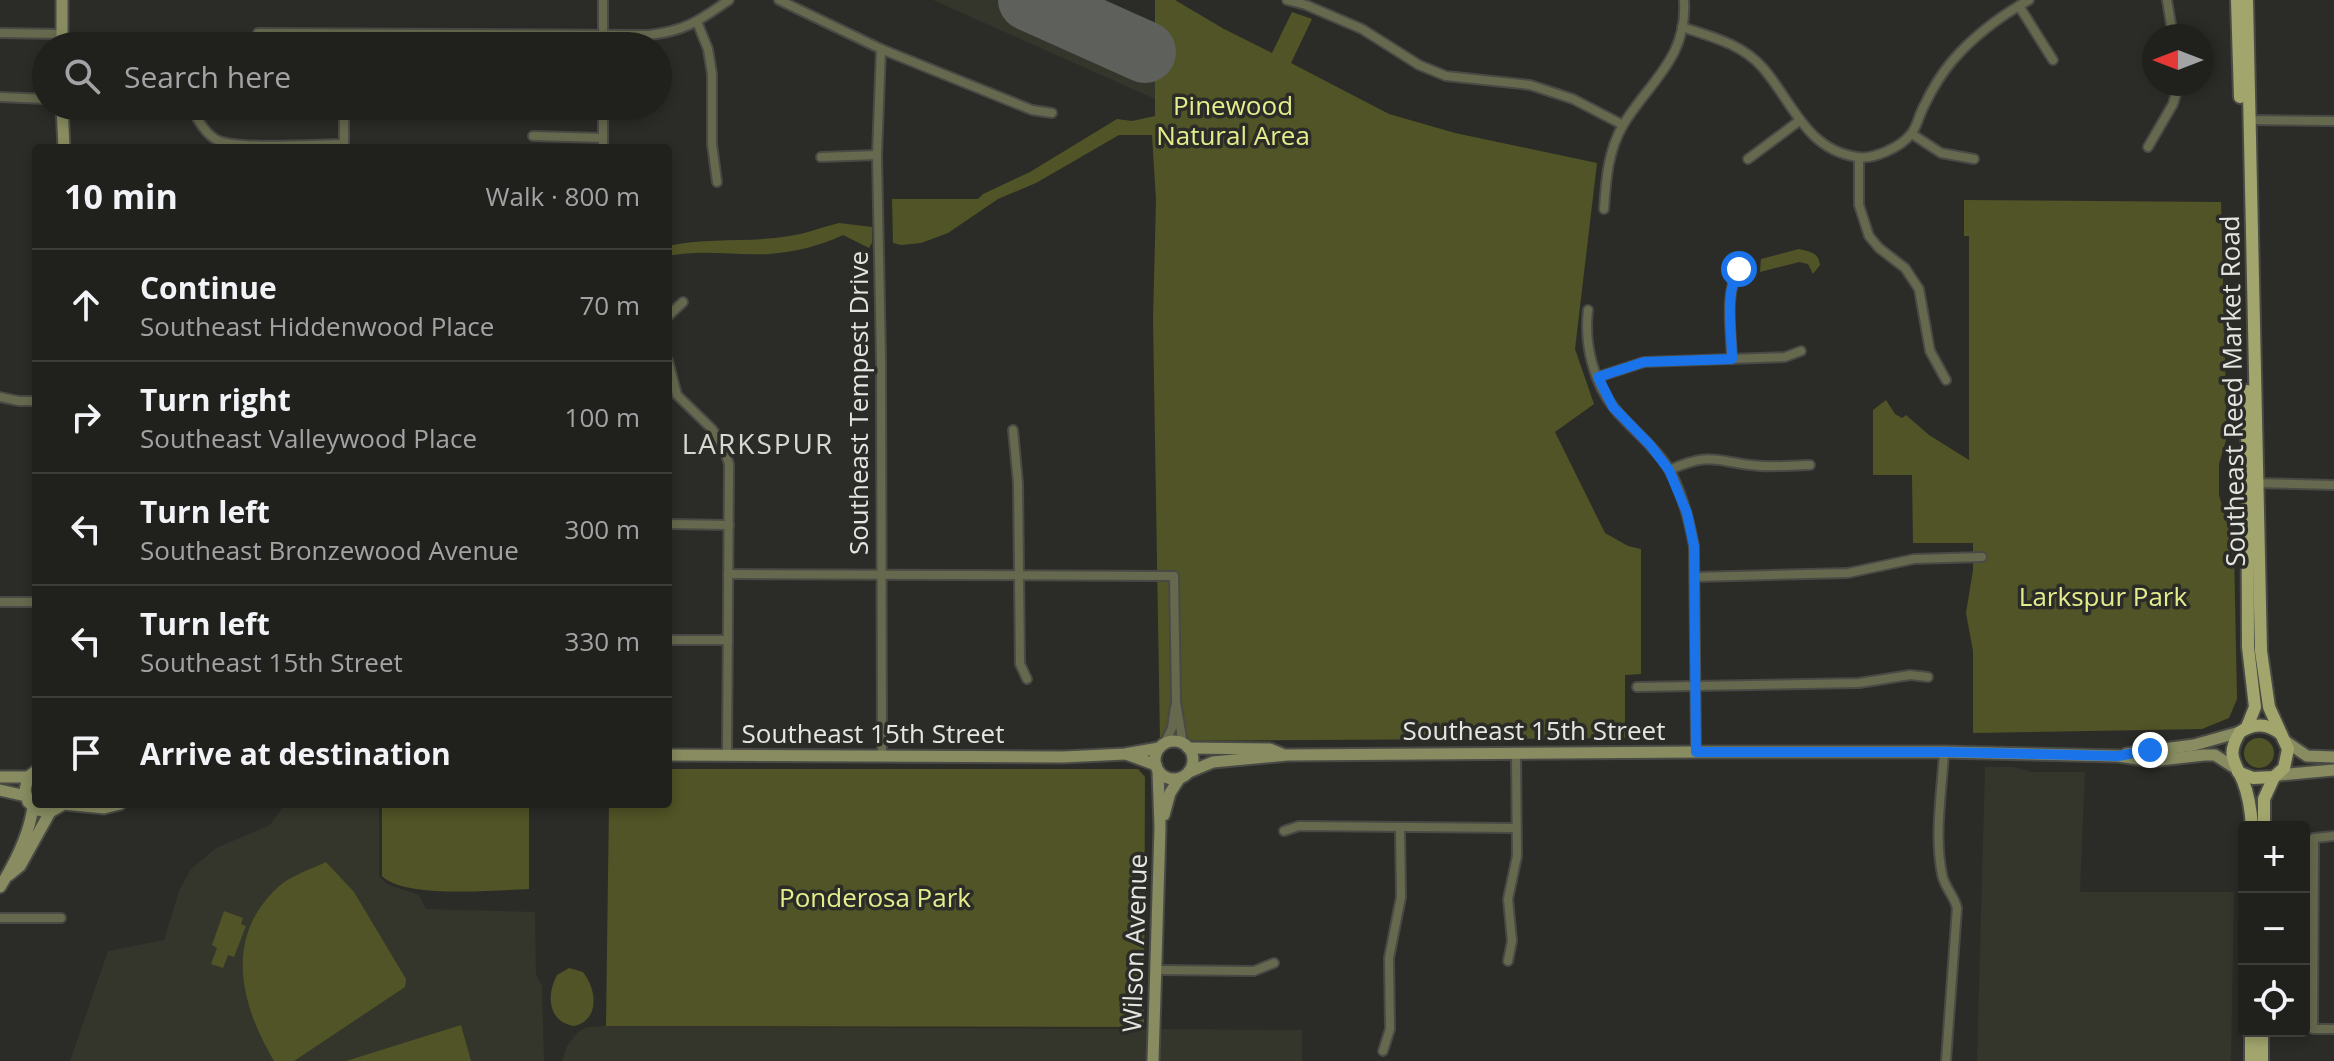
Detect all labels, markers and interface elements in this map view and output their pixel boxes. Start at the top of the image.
north arrow [2142,24,2214,96]
search box [32,32,672,120]
icon: search [60,54,104,98]
text: Search here [124,56,291,97]
park label: Pinewood Natural Area [1156,87,1310,153]
text: 10 min [64,173,178,219]
text: Walk · 800 m [486,178,640,214]
street label: Southeast Reed Market Road [2211,215,2253,567]
street label: Southeast Tempest Drive [840,251,876,555]
route start [1721,251,1757,287]
text: Continue [140,267,277,308]
icon: ahead [64,283,108,327]
text: 70 m [579,287,640,323]
text: Southeast Hiddenwood Place [140,308,494,344]
text: Turn right [140,379,291,420]
icon: right [64,395,108,439]
text: 100 m [565,399,640,435]
text: Southeast Valleywood Place [140,420,477,456]
district label: LARKSPUR [682,424,834,462]
text: Turn left [140,491,270,532]
icon: left [64,507,108,551]
text: 300 m [565,511,640,547]
text: Southeast Bronzewood Avenue [140,532,519,568]
park label: Larkspur Park [2019,578,2187,614]
text: Turn left [140,603,270,644]
icon: left [64,619,108,663]
text: 330 m [565,623,640,659]
text: Southeast 15th Street [140,644,403,680]
street label: Southeast 15th Street [1403,712,1665,748]
street label: Southeast 15th Street [742,715,1004,751]
icon: arrive [64,731,108,775]
route end [2132,732,2168,768]
text: Arrive at destination [140,733,451,774]
map controls [2238,821,2310,1037]
button: + [2238,821,2310,893]
street label: Wilson Avenue [1113,853,1155,1033]
park label: Ponderosa Park [779,879,971,915]
button: − [2238,893,2310,965]
button: locate [2238,965,2310,1037]

